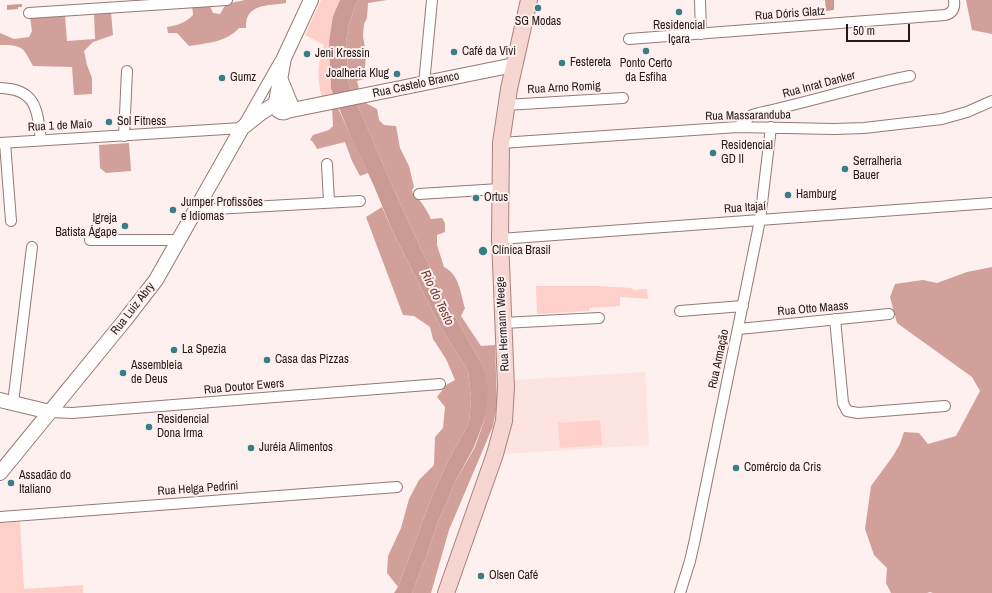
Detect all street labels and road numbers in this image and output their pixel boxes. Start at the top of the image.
street label: Rua Dóris Glatz [755,4,825,24]
street label: Rua Inrat Danker [781,68,857,102]
street label: Rua Castelo Branco [371,69,461,101]
street label: Rua Arno Romig [527,79,601,97]
street label: Rua Massaranduba [705,108,791,124]
street label: Rua 1 de Maio [27,117,93,135]
street label: Rua Itajaí [723,199,767,217]
street label: Rua Hermann Weege [493,276,513,372]
street label: Rua Luiz Abry [108,280,158,338]
street label: Rua Otto Maass [777,299,849,319]
street label: Rua Armação [706,328,732,390]
street label: Rua Doutor Ewers [203,376,285,398]
street label: Rua Helga Pedrini [157,479,239,499]

